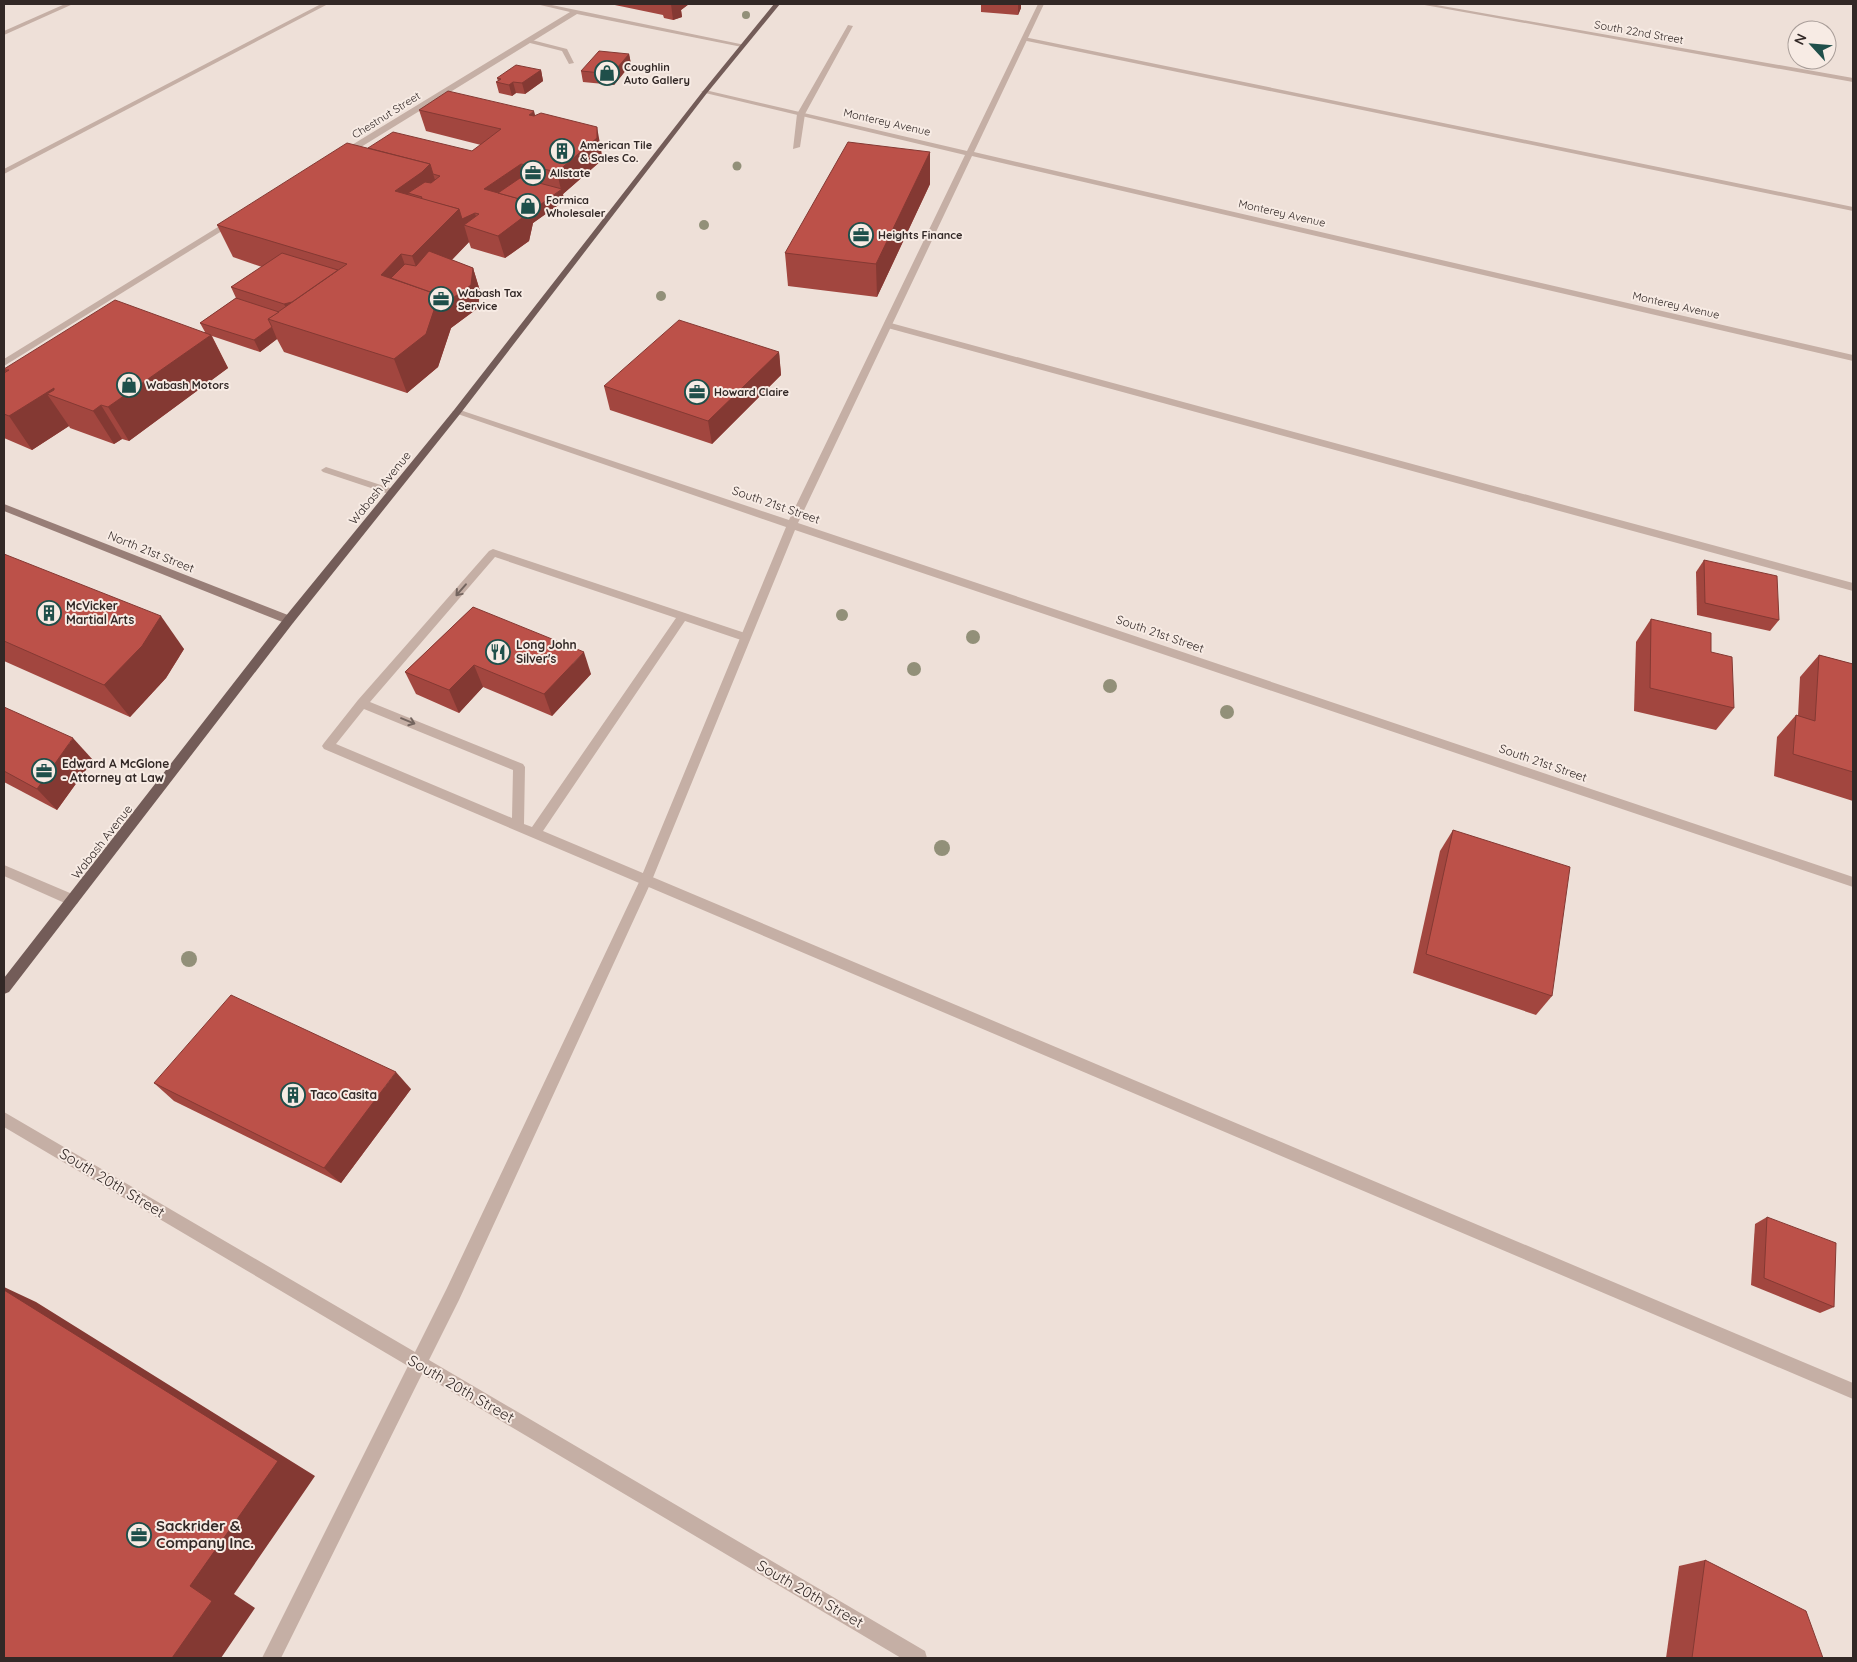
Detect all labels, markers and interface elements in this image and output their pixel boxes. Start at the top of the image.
street label: South 22nd Street [1593,17,1685,47]
north arrow [1787,20,1837,70]
text: N [1790,31,1811,48]
shop icon: Coughlin Auto Gallery [594,60,620,86]
place label: Coughlin Auto Gallery [624,60,690,87]
street label: Chestnut Street [349,88,423,142]
street label: Monterey Avenue [842,105,932,139]
building icon: American Tile & Sales Co. [549,138,575,164]
place label: American Tile & Sales Co. [580,138,653,165]
office icon: Allstate [520,160,546,186]
place label: Allstate [550,166,591,180]
shop icon: Formica Wholesaler [515,193,541,219]
place label: Formica Wholesaler [546,193,606,220]
street label: Monterey Avenue [1237,196,1327,230]
office icon: Heights Finance [848,222,874,248]
place label: Heights Finance [878,228,963,242]
office icon: Wabash Tax Service [428,286,454,312]
place label: Wabash Tax Service [458,286,523,313]
street label: Monterey Avenue [1631,288,1721,322]
shop icon: Wabash Motors [116,372,142,398]
place label: Wabash Motors [146,378,229,392]
office icon: Howard Claire [684,379,710,405]
place label: Howard Claire [714,385,790,399]
street label: Wabash Avenue [345,448,414,527]
street label: South 21st Street [730,482,822,527]
street label: North 21st Street [106,527,196,576]
one-way arrow [456,583,467,596]
place label: McVicker Martial Arts [66,598,134,627]
building icon: McVicker Martial Arts [36,600,62,626]
street label: South 21st Street [1114,611,1206,656]
place label: Long John Silver's [516,637,577,666]
restaurant icon: Long John Silver's [485,639,511,665]
one-way arrow [400,718,415,727]
street label: South 21st Street [1497,740,1589,785]
place label: Edward A McGlone - Attorney at Law [62,756,169,785]
office icon: Edward A McGlone - Attorney at Law [31,758,57,784]
street label: Wabash Avenue [68,801,135,882]
building icon: Taco Casita [280,1082,306,1108]
place label: Taco Casita [310,1087,377,1102]
street label: South 20th Street [56,1144,168,1222]
street label: South 20th Street [405,1350,518,1427]
place label: Sackrider & Company Inc. [156,1516,254,1552]
office icon: Sackrider & Company Inc. [126,1522,152,1548]
street label: South 20th Street [754,1555,867,1632]

